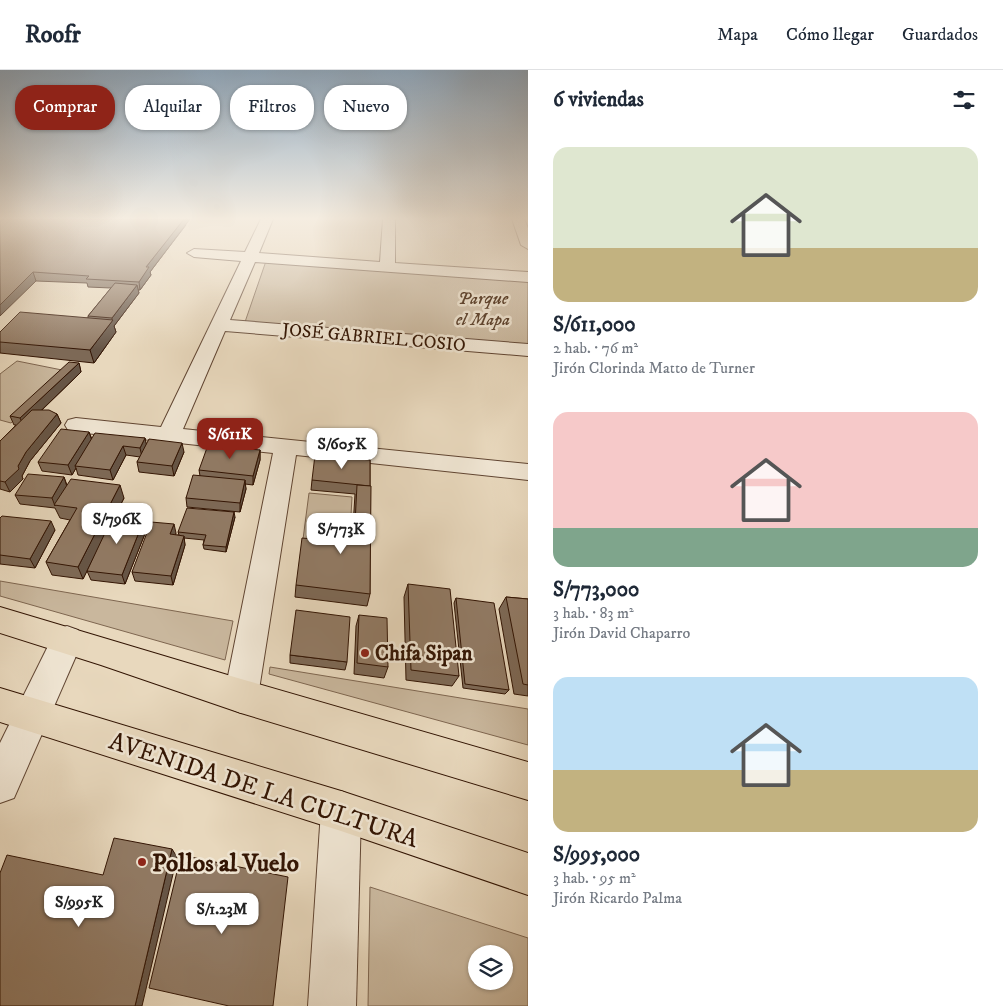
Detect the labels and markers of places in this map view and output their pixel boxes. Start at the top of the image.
pin: S/611K [189,418,271,460]
pin: S/605K [301,428,383,470]
pin: S/796K [76,502,158,545]
pin: S/773K [300,512,382,555]
place label: Chifa Sipan [375,641,473,667]
marker: Chifa Sipan [359,647,371,659]
place label: Pollos al Vuelo [152,848,299,879]
marker: Pollos al Vuelo [136,856,148,868]
pin: S/995K [38,886,120,928]
pin: S/1.23M [176,892,268,935]

